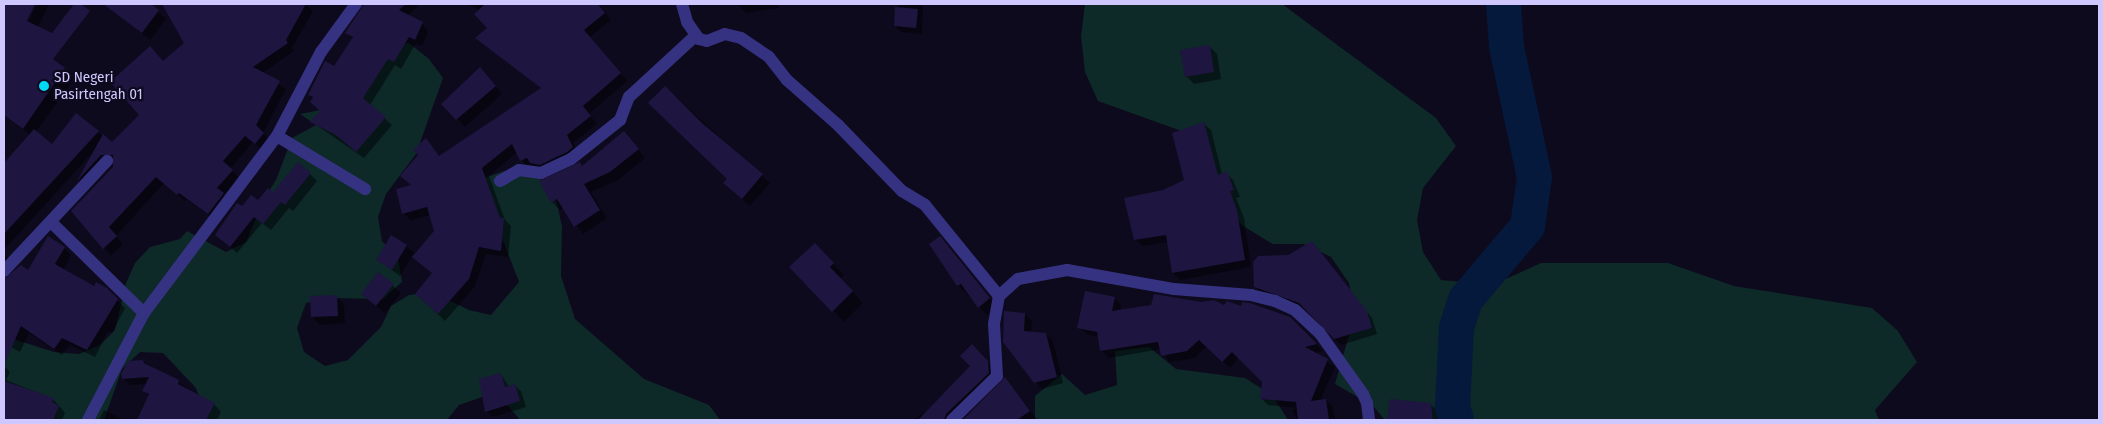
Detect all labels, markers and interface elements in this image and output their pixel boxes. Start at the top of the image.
place label: SD Negeri Pasirtengah 01 [54,68,143,103]
marker: SD Negeri Pasirtengah 01 [38,80,50,92]

